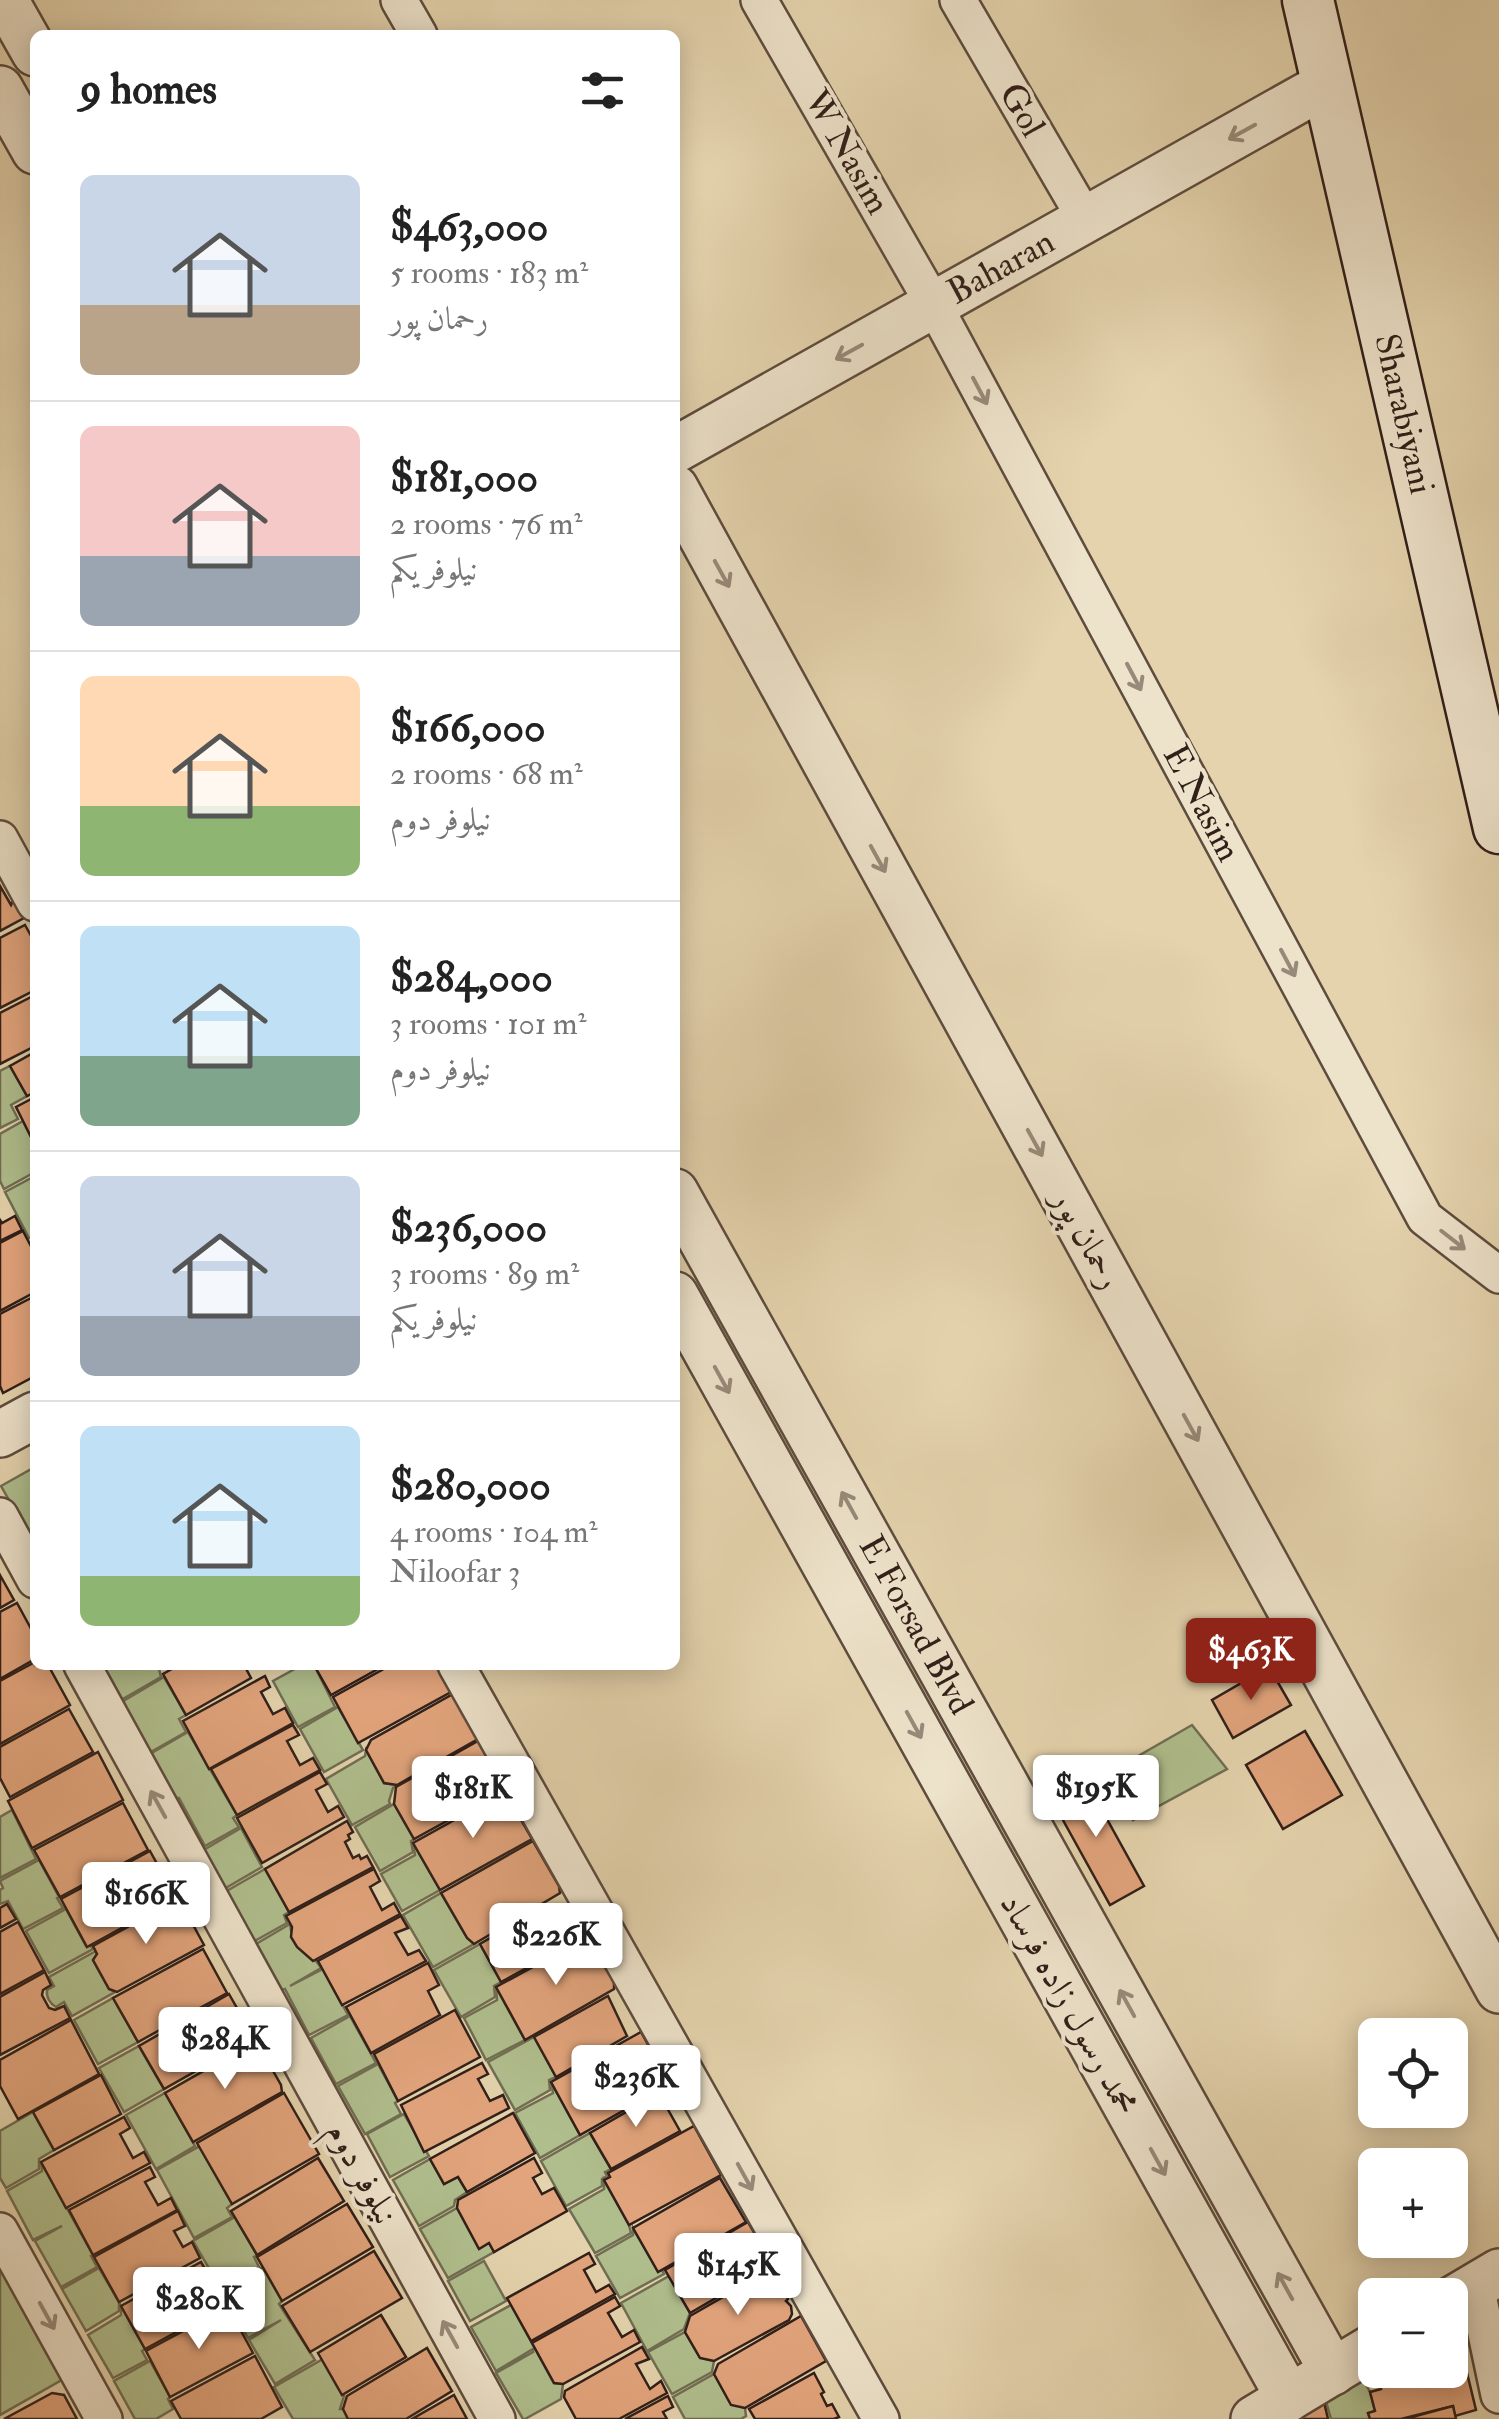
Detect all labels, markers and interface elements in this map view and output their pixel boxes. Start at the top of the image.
icon: filters [575,63,630,118]
text: 9 homes [80,64,217,116]
street label: Gol [989,75,1055,145]
street label: W Nasim [793,81,900,222]
one-way arrow [1228,122,1258,142]
text: $463,000 [390,201,548,253]
icon: home [160,215,280,335]
street label: Baharan [940,220,1062,314]
text: 5 rooms · 183 m² [390,253,588,293]
text: رحمان پور [390,299,488,339]
street label: Sharabiyani [1364,330,1444,498]
one-way arrow [835,343,864,363]
one-way arrow [971,375,991,405]
text: $181,000 [390,452,538,504]
icon: home [160,466,280,586]
text: 2 rooms · 76 m² [390,504,583,544]
text: نیلوفر یکم [390,550,478,590]
one-way arrow [712,558,732,588]
one-way arrow [1125,661,1144,691]
text: $166,000 [390,702,546,754]
icon: home [160,716,280,836]
street label: E Nasim [1153,737,1251,869]
text: 2 rooms · 68 m² [390,754,583,794]
text: نیلوفر دوم [390,800,491,840]
one-way arrow [869,843,889,873]
one-way arrow [1279,948,1298,978]
text: $284,000 [390,952,553,1004]
icon: home [160,966,280,1086]
text: 3 rooms · 101 m² [390,1004,587,1044]
text: نیلوفر دوم [390,1050,491,1090]
one-way arrow [1025,1128,1045,1158]
street label: رحمان پور [1038,1179,1132,1298]
text: $236,000 [390,1202,547,1254]
icon: home [160,1216,280,1336]
one-way arrow [1439,1229,1466,1250]
text: 3 rooms · 89 m² [390,1254,579,1294]
text: نیلوفر یکم [390,1300,478,1340]
one-way arrow [713,1365,733,1394]
one-way arrow [1182,1413,1201,1443]
text: $280,000 [390,1460,551,1512]
icon: home [160,1466,280,1586]
one-way arrow [838,1491,858,1520]
text: 4 rooms · 104 m² [390,1512,598,1552]
street label: E Forsad Blvd [849,1528,983,1722]
text: Niloofar 3 [390,1552,520,1592]
pin: $463K [1181,1618,1321,1703]
text: $463K [1208,1630,1294,1670]
one-way arrow [905,1710,925,1739]
pin: $195K [1026,1755,1166,1840]
pin: $181K [403,1756,543,1841]
text: $195K [1055,1767,1137,1807]
text: $181K [434,1768,512,1808]
one-way arrow [148,1789,168,1819]
pin: $166K [76,1862,216,1947]
text: $166K [104,1874,188,1914]
street label: محمد رسول زاده فرساد [990,1885,1148,2123]
pin: $226K [486,1903,626,1988]
text: $226K [511,1915,601,1955]
one-way arrow [1116,1988,1136,2018]
pin: $284K [155,2007,295,2092]
map controls [1358,2018,1468,2388]
button: locate [1358,2018,1468,2128]
text: $284K [181,2019,269,2059]
pin: $236K [566,2045,706,2130]
text: $236K [593,2057,679,2097]
street label: نیلوفر دوم [309,2114,408,2236]
one-way arrow [1148,2147,1168,2176]
button: + [1358,2148,1468,2258]
one-way arrow [735,2162,755,2191]
pin: $145K [668,2233,808,2318]
text: $145K [696,2245,780,2285]
pin: $280K [129,2267,269,2352]
one-way arrow [1275,2272,1295,2302]
button: − [1358,2278,1468,2388]
text: $280K [155,2279,243,2319]
one-way arrow [38,2301,58,2330]
one-way arrow [440,2319,459,2349]

